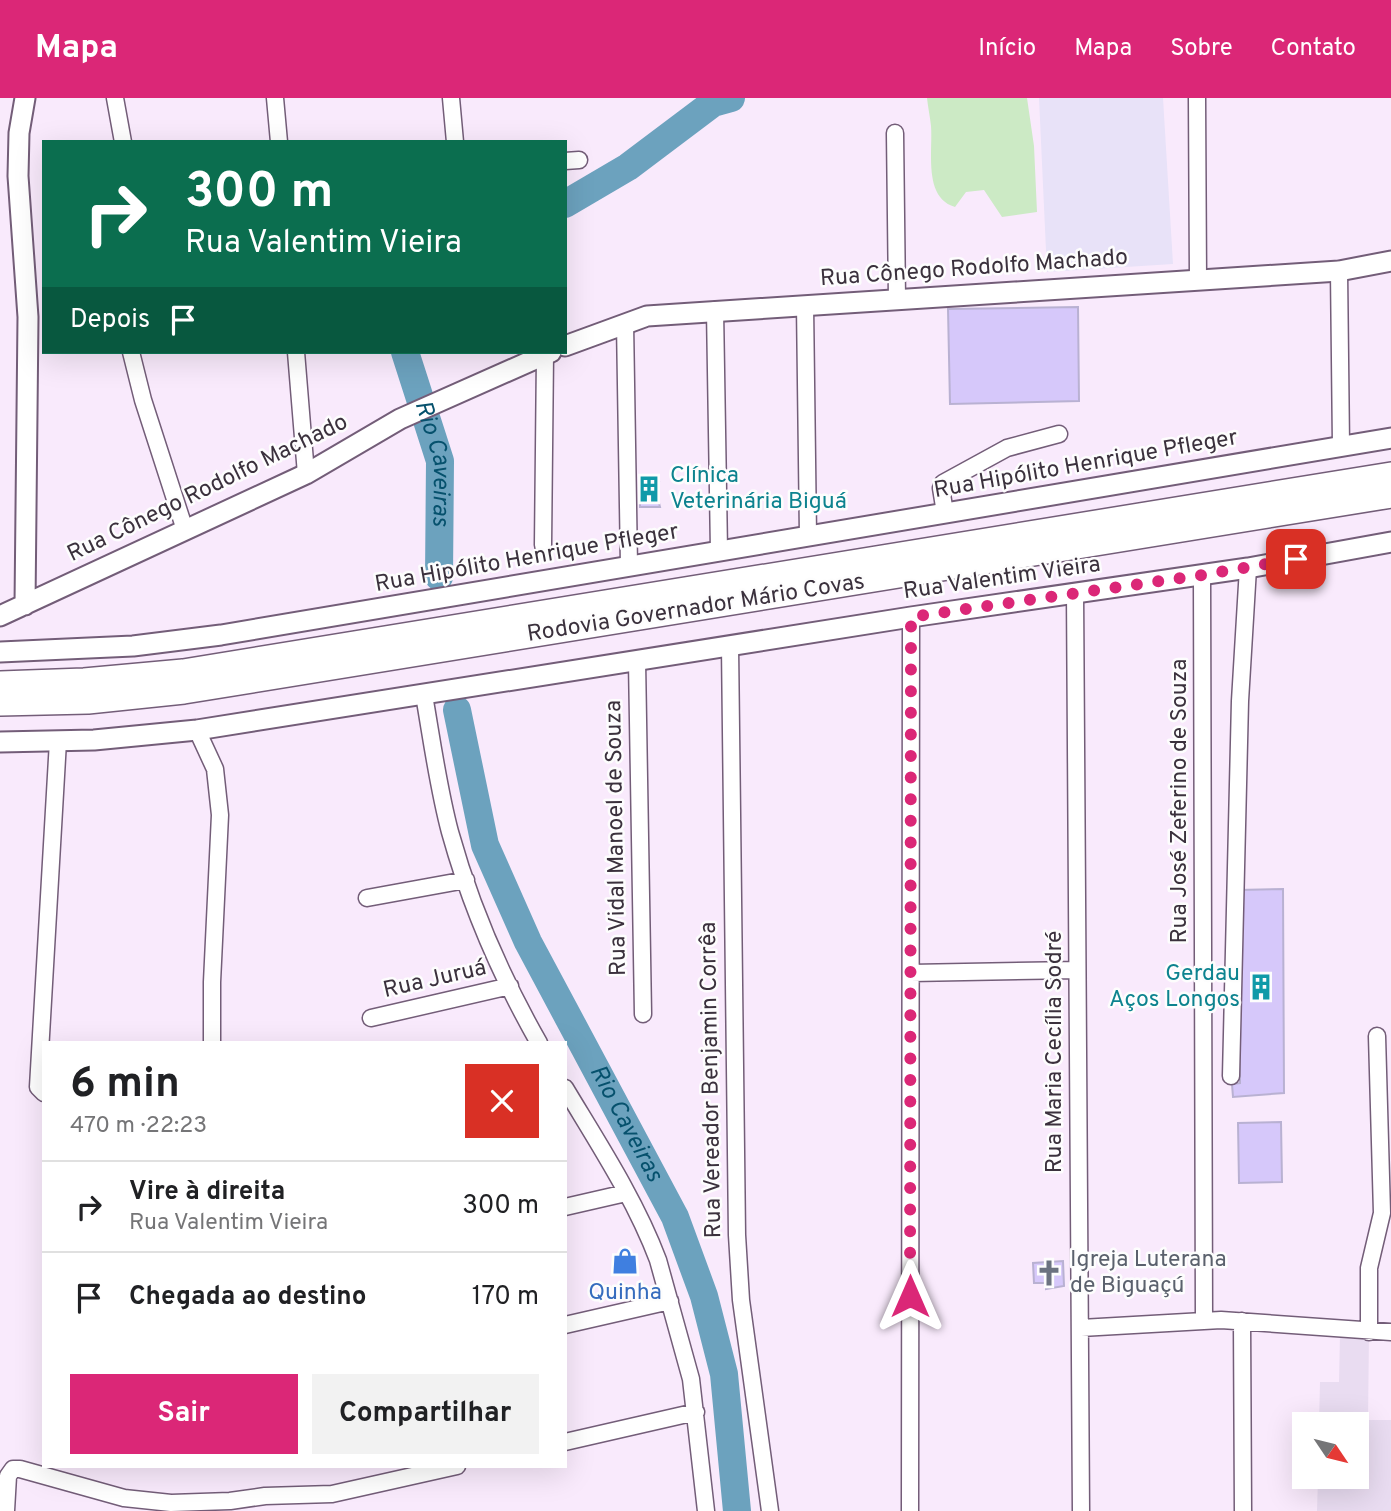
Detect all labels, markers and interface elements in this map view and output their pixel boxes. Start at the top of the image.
text: Mapa [35,28,118,70]
text: Início [978,34,1036,64]
text: Mapa [1074,34,1132,64]
text: Sobre [1170,34,1233,64]
text: Contato [1271,34,1356,64]
text: 300 m [185,163,333,225]
icon: right [70,168,161,259]
text: Rua Valentim Vieira [185,224,462,264]
street label: Rua Cônego Rodolfo Machado [819,244,1129,294]
icon: arrive [164,301,202,339]
text: Depois [70,304,150,337]
water label: Rio Caveiras [407,397,456,528]
street label: Rua Cônego Rodolfo Machado [63,408,353,570]
street label: Rua Hipólito Henrique Pfleger [932,424,1240,506]
place label: Clínica Veterinária Biguá [670,462,847,517]
building icon: Clínica Veterinária Biguá [634,474,664,504]
street label: Rua Hipólito Henrique Pfleger [373,518,681,600]
pin [1266,529,1326,589]
icon: arrive [1277,540,1315,578]
street label: Rua Valentim Vieira [901,551,1103,607]
street label: Rodovia Governador Mário Covas [525,568,867,650]
street label: Rua José Zeferino de Souza [1166,659,1195,943]
street label: Rua Vidal Manoel de Souza [600,700,634,976]
street label: Rua Vereador Benjamin Corrêa [695,921,729,1239]
street label: Rua Maria Cecília Sodré [1041,931,1070,1173]
street label: Rua Juruá [381,954,489,1006]
place label: Gerdau Aços Longos [1109,960,1240,1015]
building icon: Gerdau Aços Longos [1246,972,1276,1002]
text: 6 min [70,1059,180,1112]
water label: Rio Caveiras [582,1060,669,1188]
button: close [465,1064,539,1138]
text: 470 m · 22:23 [70,1112,207,1141]
text: Vire à direita [129,1176,285,1209]
icon: right [70,1188,108,1226]
text: 300 m [462,1190,539,1223]
text: Rua Valentim Vieira [129,1209,328,1238]
shop icon: Quinha [610,1246,640,1276]
place label: Igreja Luterana de Biguaçú [1070,1246,1227,1301]
church icon: Igreja Luterana de Biguaçú [1034,1258,1064,1288]
position arrow [873,1259,947,1333]
icon: arrive [70,1279,108,1317]
place label: Quinha [588,1279,662,1308]
text: Chegada ao destino [129,1281,366,1314]
text: 170 m [472,1281,539,1314]
button: Sair [70,1374,298,1454]
button: Compartilhar [312,1374,539,1454]
north arrow [1292,1412,1368,1489]
map controls [1292,1412,1369,1489]

